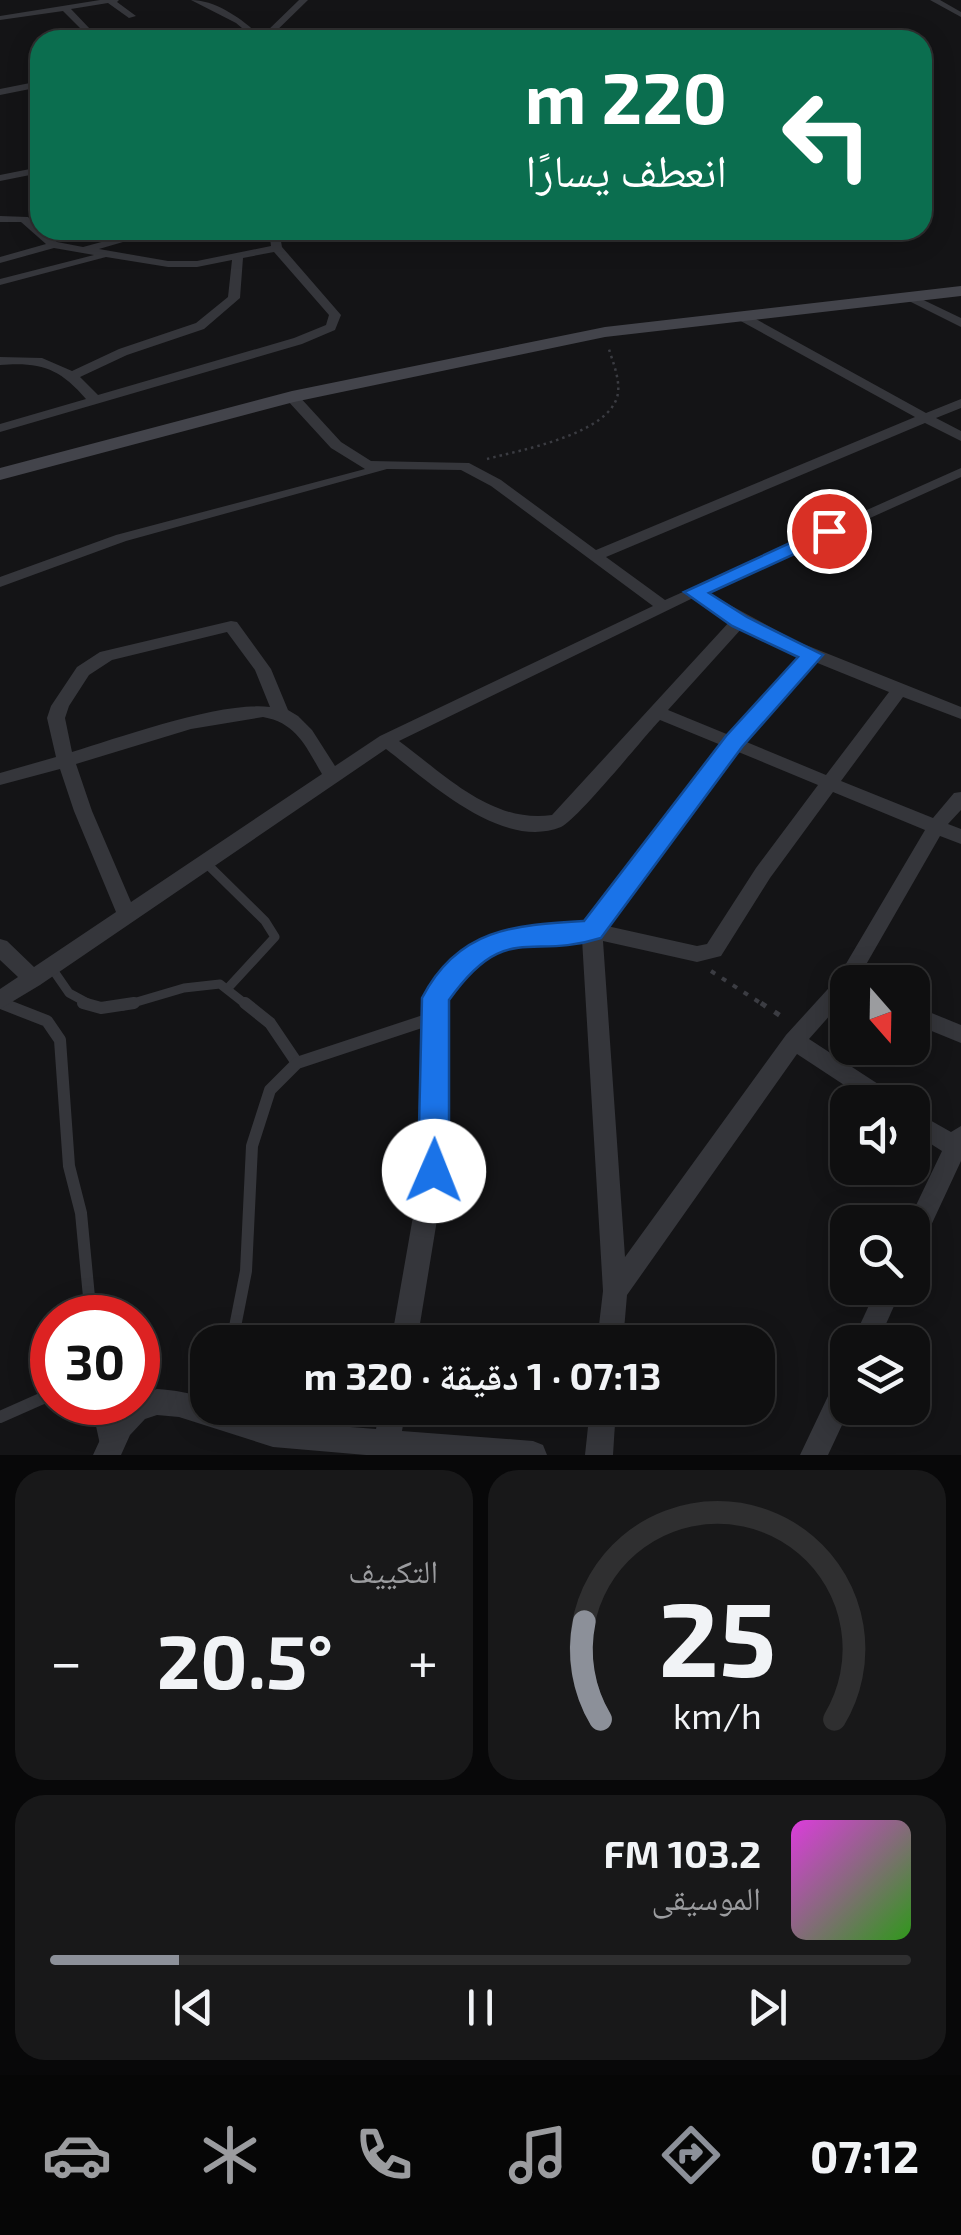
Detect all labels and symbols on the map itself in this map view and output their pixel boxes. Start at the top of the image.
pin [787,489,872,574]
north arrow [830,965,930,1065]
position arrow [382,1119,486,1223]
speed limit sign: 30 [30,1295,160,1425]

